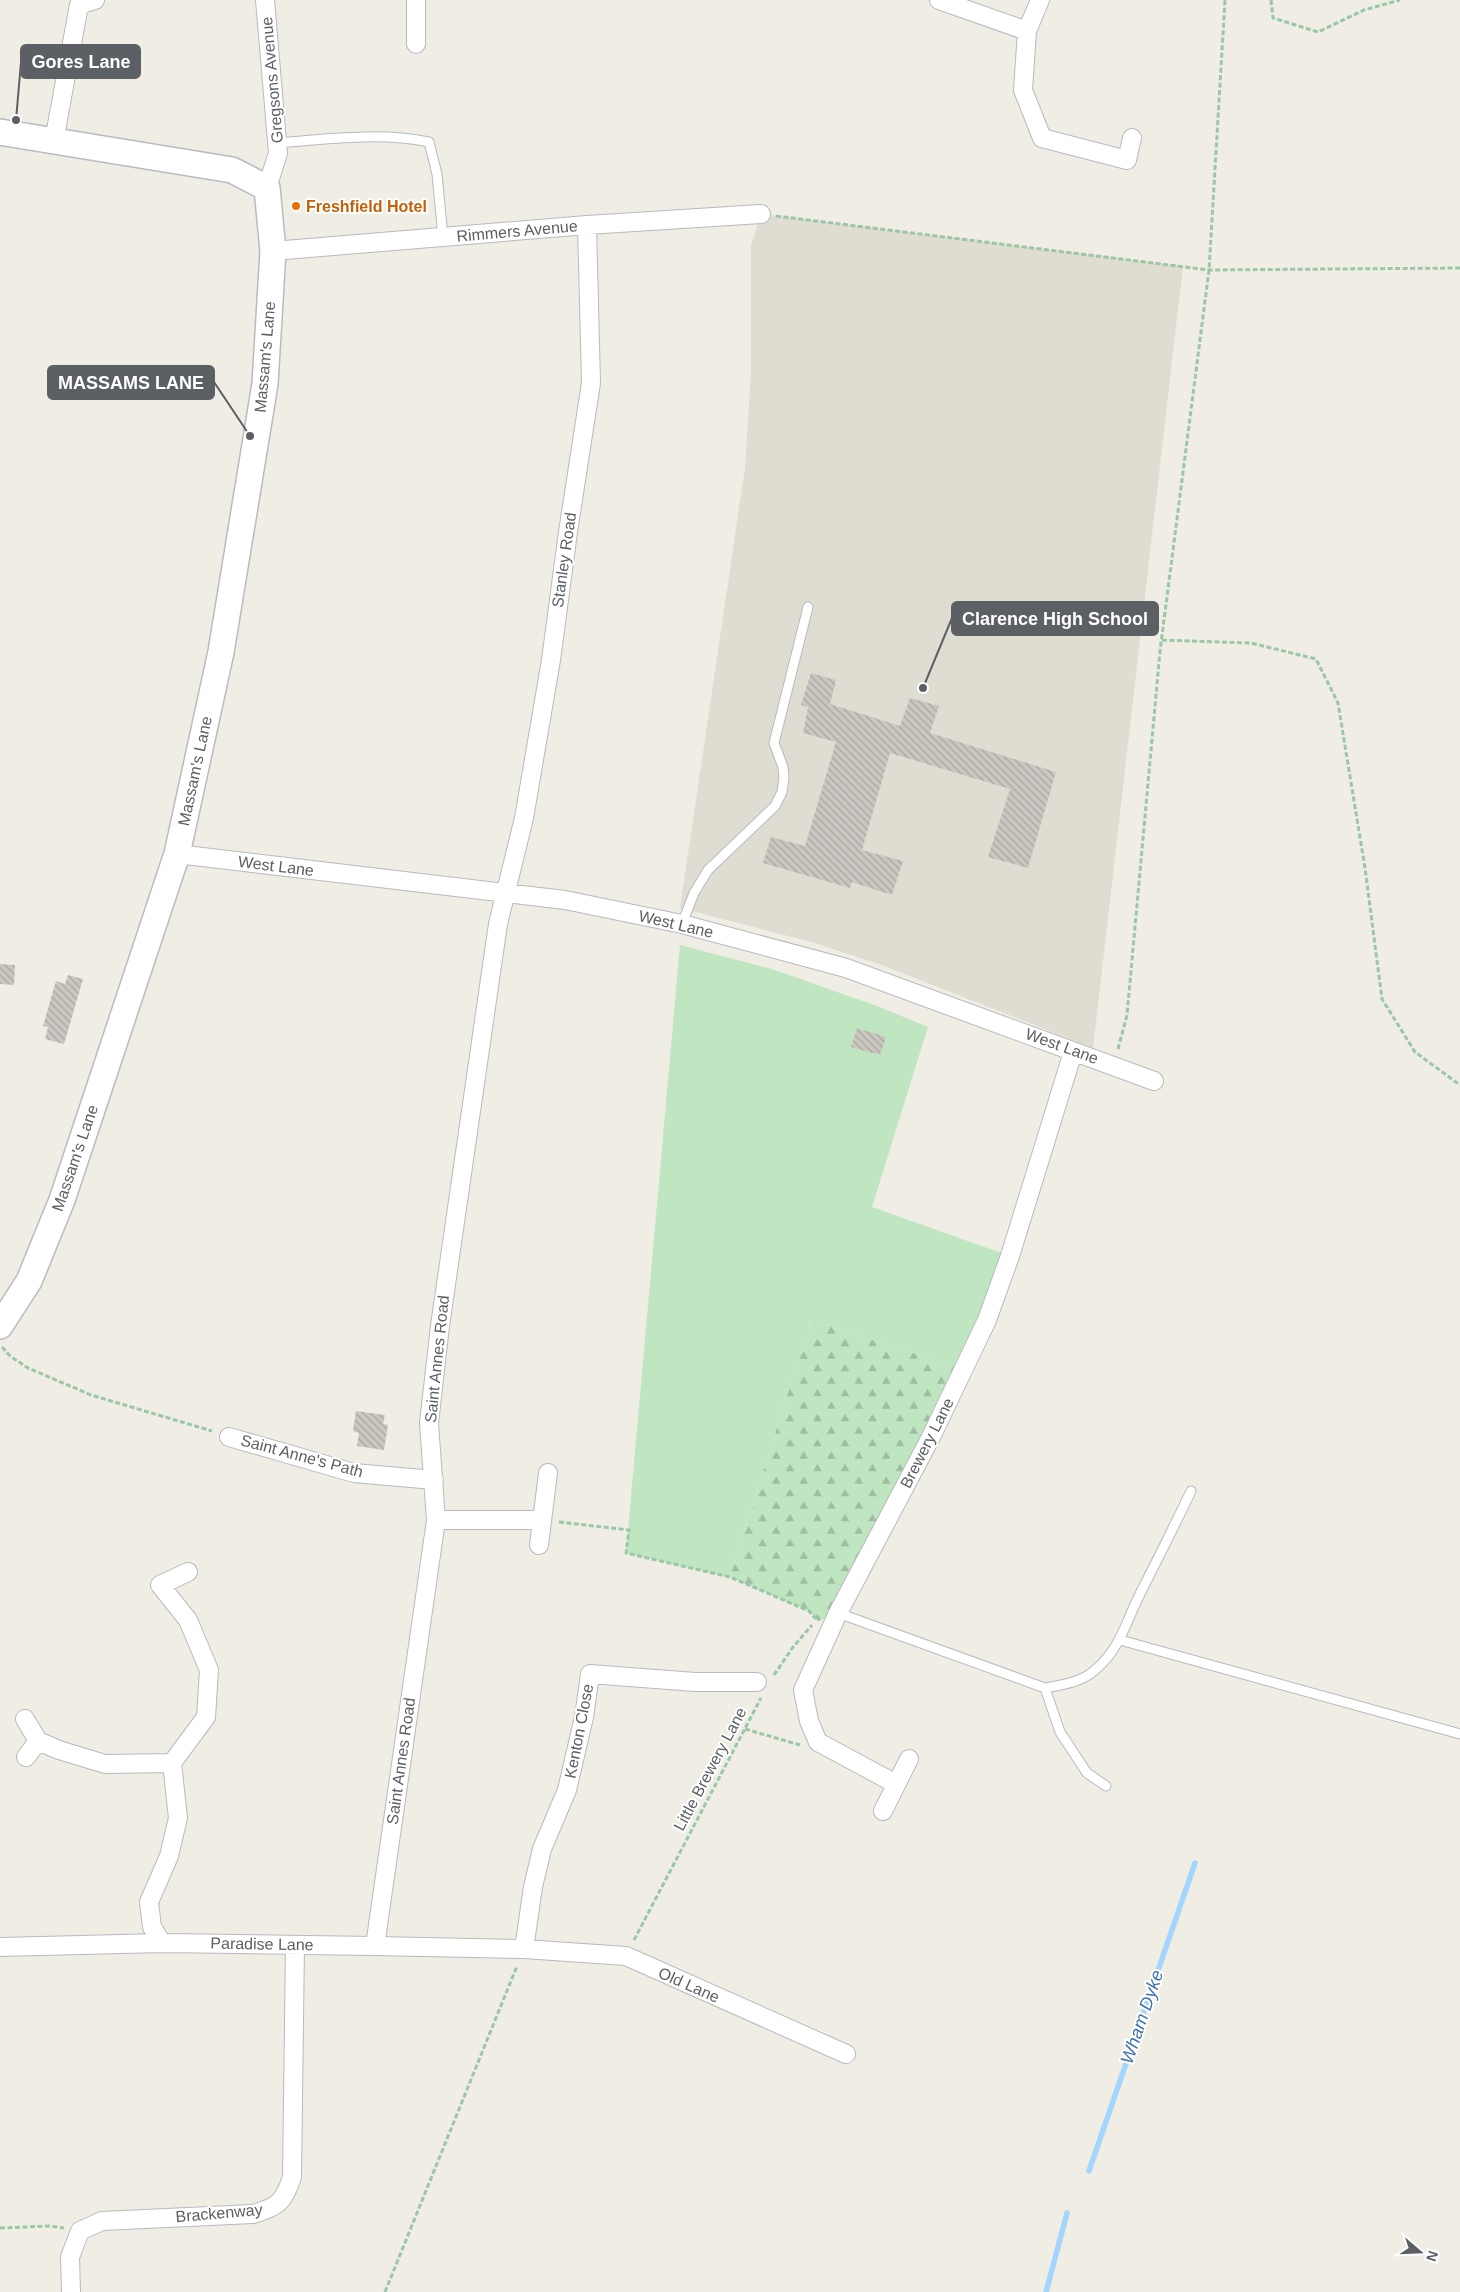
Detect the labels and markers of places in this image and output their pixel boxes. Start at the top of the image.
callout: Gores Lane [21,45,140,78]
place label: Freshfield Hotel [306,198,427,215]
marker: Freshfield Hotel [290,200,302,212]
callout: MASSAMS LANE [48,366,214,399]
callout: Clarence High School [952,602,1158,635]

